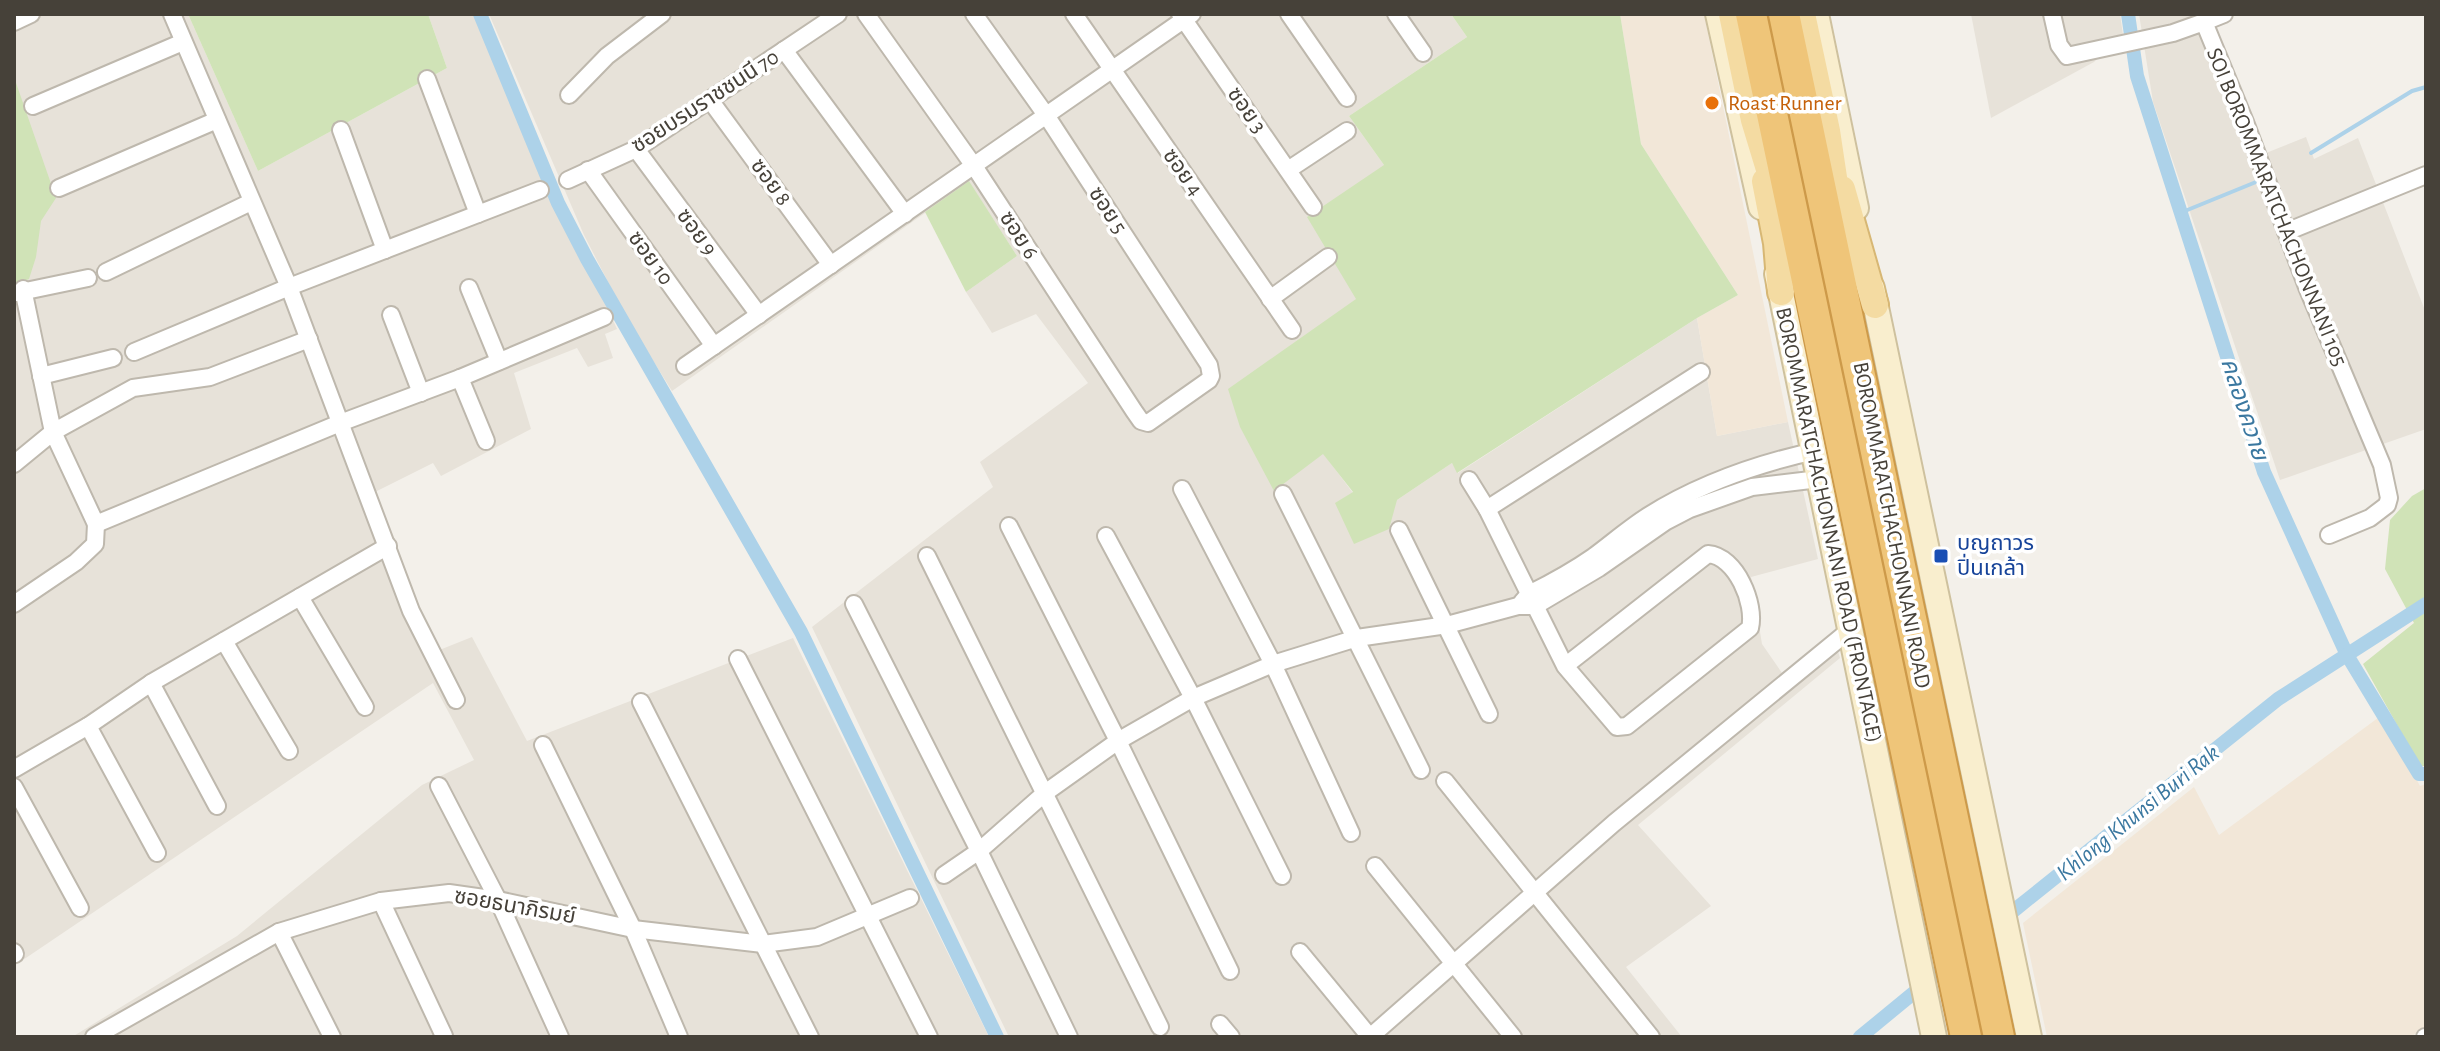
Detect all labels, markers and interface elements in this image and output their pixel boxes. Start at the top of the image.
street label: ซอยบรมราชชนนี 70 [627,45,783,157]
street label: SOI BOROMMARATCHACHONNANI 105 [2203,45,2351,369]
street label: ซอย 3 [1223,83,1271,137]
place label: Roast Runner [1728,92,1842,114]
marker: Roast Runner [1703,94,1721,112]
street label: ซอย 4 [1159,144,1207,200]
street label: ซอย 8 [747,154,795,210]
street label: ซอย 5 [1085,183,1131,237]
street label: ซอย 9 [673,205,721,259]
street label: ซอย 6 [996,207,1042,263]
street label: ซอย 10 [624,227,678,289]
street label: BOROMMARATCHACHONNANI ROAD (FRONTAGE) [1772,305,1886,745]
water label: คลองควาย [2216,355,2272,465]
street label: BOROMMARATCHACHONNANI ROAD [1850,360,1934,690]
place label: บุญถาวร ปิ่นเกล้า [1957,532,2034,579]
marker: บุญถาวร ปิ่นเกล้า [1932,547,1950,565]
water label: Khlong Khunsi Buri Rak [2052,740,2224,886]
street label: ซอยธนาภิรมย์ [453,884,578,928]

